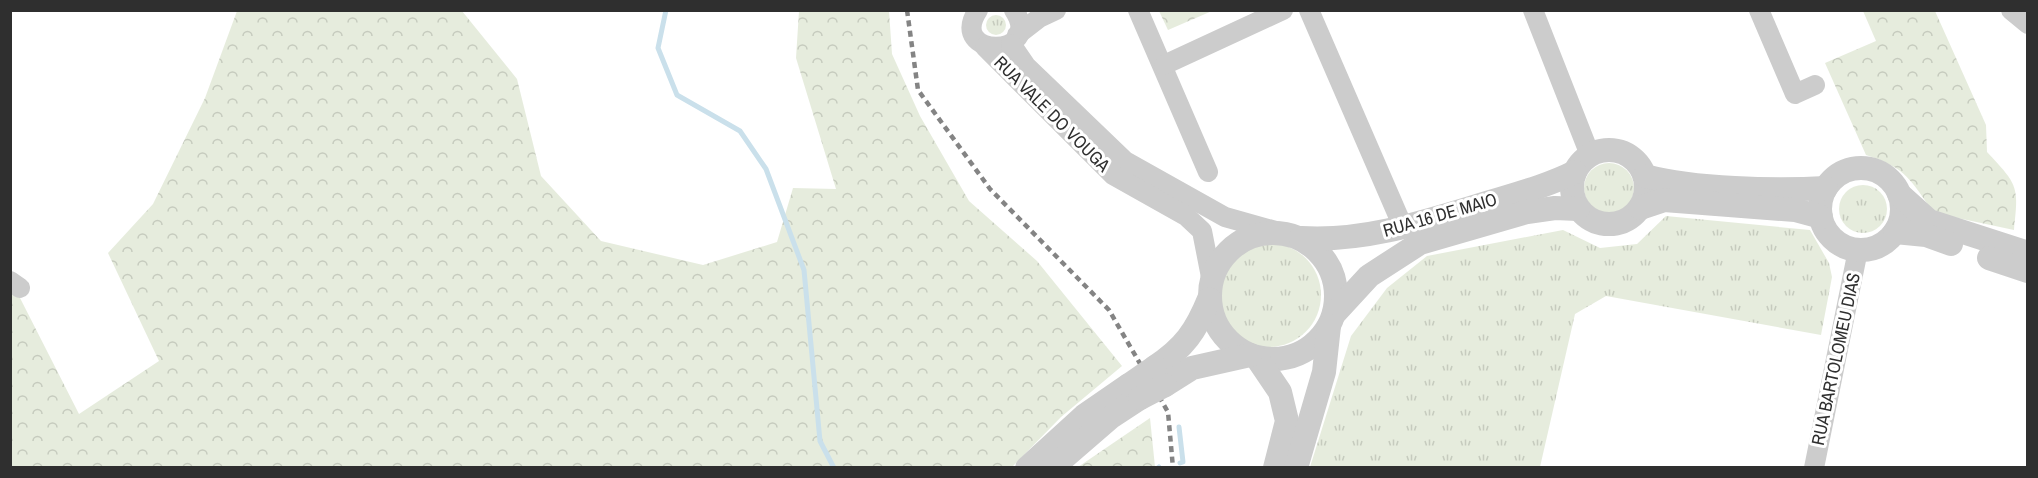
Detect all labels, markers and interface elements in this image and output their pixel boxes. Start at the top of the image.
street label: RUA VALE DO VOUGA [989,50,1116,177]
street label: RUA 16 DE MAIO [1380,186,1500,243]
street label: RUA BARTOLOMEU DIAS [1805,270,1866,447]

